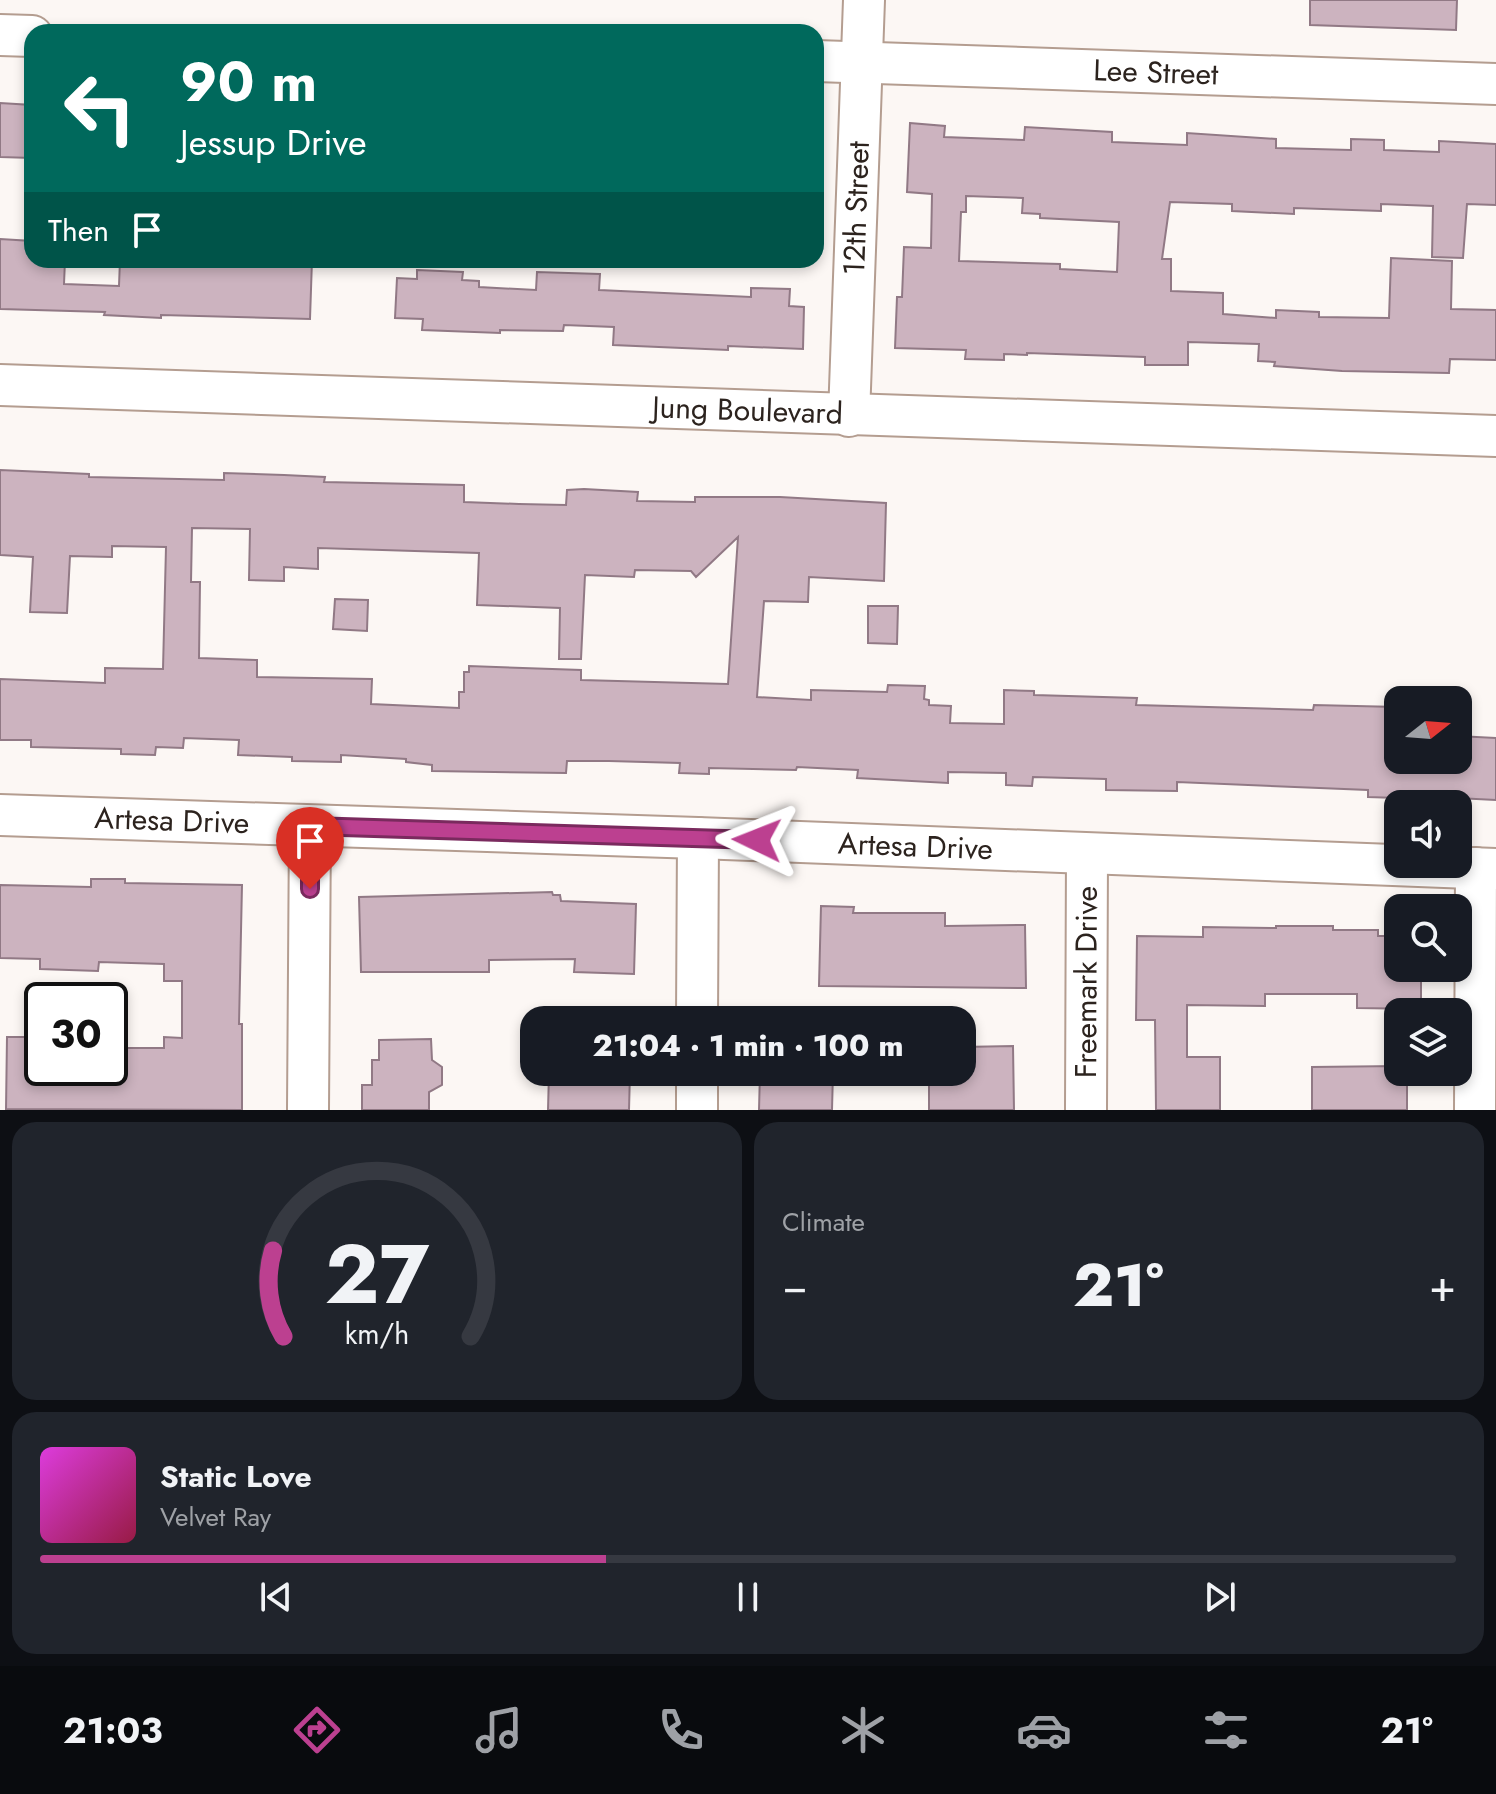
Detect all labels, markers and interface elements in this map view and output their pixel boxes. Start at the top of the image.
text: 90 m [180,41,317,122]
street label: Lee Street [1093,48,1220,96]
icon: left [48,56,152,160]
text: Jessup Drive [180,116,366,168]
street label: 12th Street [832,140,880,276]
icon: arrive [125,208,169,252]
text: Then [48,209,109,252]
street label: Jung Boulevard [648,385,844,435]
north arrow [1384,686,1472,774]
map controls [1384,686,1472,1086]
button: sound [1384,790,1472,878]
street label: Artesa Drive [94,796,250,844]
position arrow [715,798,799,882]
pin [276,807,344,889]
icon: arrive [288,819,332,863]
street label: Artesa Drive [837,821,994,870]
street label: Freemark Drive [1064,886,1108,1078]
button: search [1384,894,1472,982]
speed limit sign: 30 [24,982,128,1086]
button: layers [1384,998,1472,1086]
text: 21:04 · 1 min · 100 m [593,1024,903,1067]
text: Climate [782,1203,865,1241]
text: 27 [325,1214,429,1334]
text: 21° [1073,1242,1164,1329]
text: − [782,1254,808,1318]
text: + [1429,1254,1456,1318]
text: km/h [345,1313,409,1355]
text: Static Love [160,1455,312,1498]
text: Velvet Ray [160,1498,271,1536]
icon: previous [254,1575,298,1619]
icon: pause [726,1575,770,1619]
icon: next [1198,1575,1242,1619]
icon: directions [289,1702,345,1758]
icon: music [471,1702,527,1758]
icon: phone [653,1702,709,1758]
icon: climate [835,1702,891,1758]
icon: car [1016,1702,1072,1758]
icon: filters [1198,1702,1254,1758]
text: 21:03 [63,1704,163,1756]
text: 21° [1380,1704,1433,1756]

